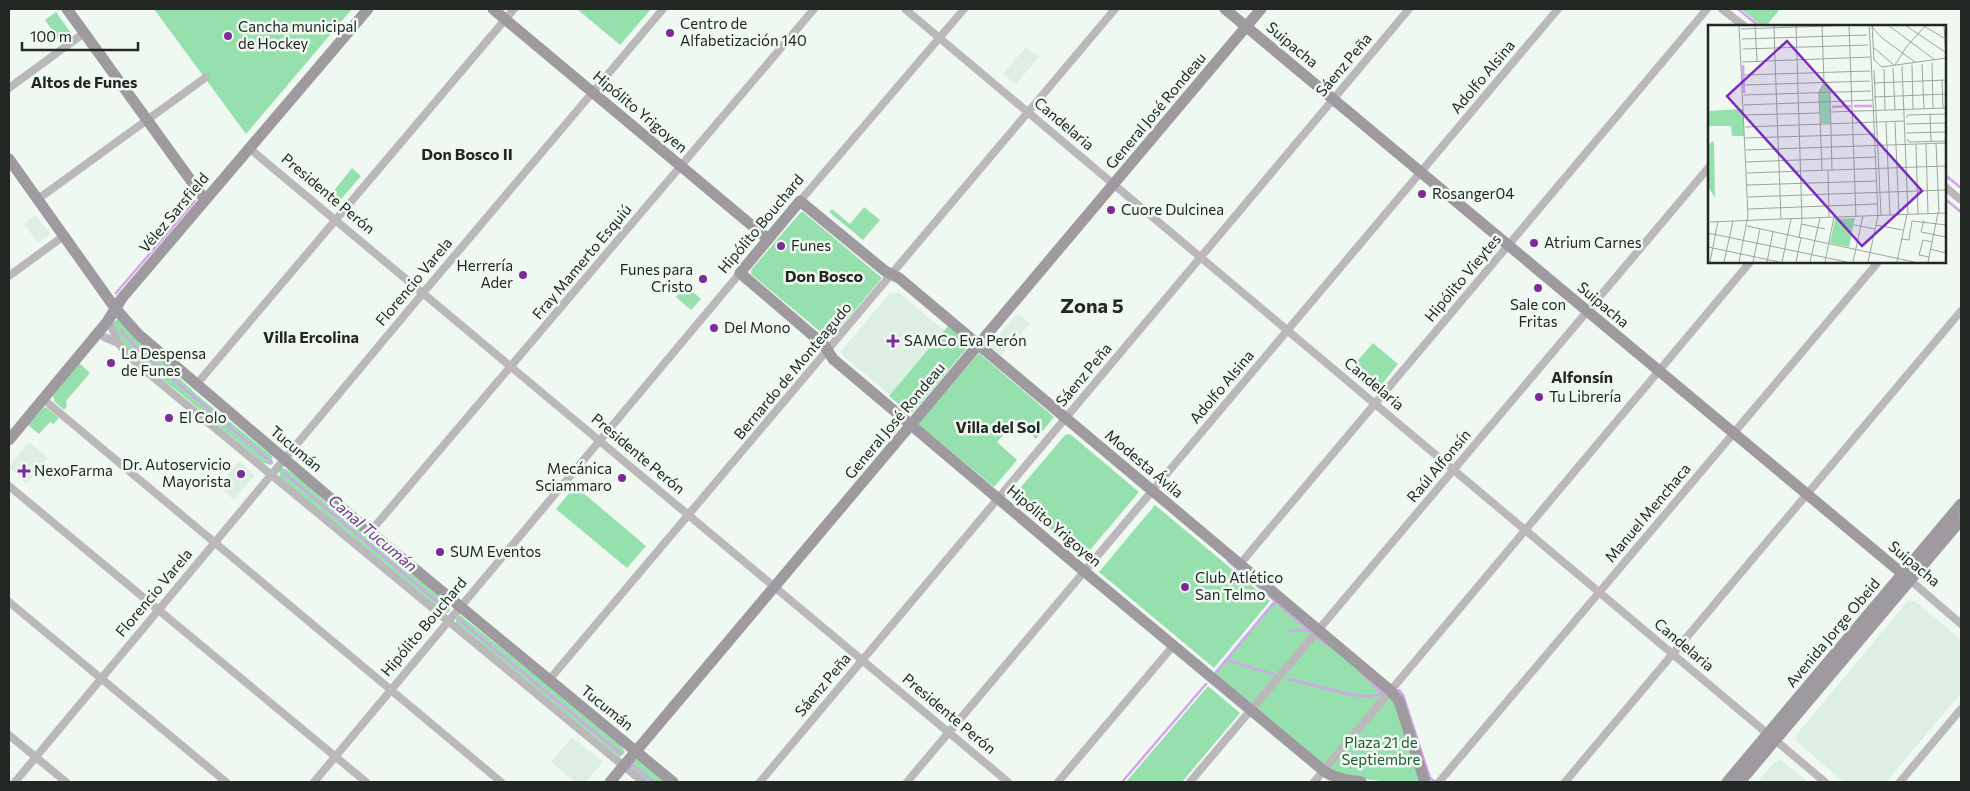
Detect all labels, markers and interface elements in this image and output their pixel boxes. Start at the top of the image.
place label: Centro de Alfabetización 140 [680,14,807,49]
place label: Cancha municipal de Hockey [238,17,357,52]
street label: Suipacha [1263,18,1322,71]
scale bar [22,20,139,52]
inset map [1708,25,1945,262]
text: 100 m [30,27,72,45]
marker: Centro de Alfabetización 140 [664,27,676,39]
street label: Sáenz Peña [1312,29,1375,100]
marker: Cancha municipal de Hockey [222,30,234,42]
street label: Adolfo Alsina [1446,36,1518,117]
street label: General José Rondeau [1101,48,1209,172]
street label: Hipólito Yrigoyen [590,66,692,156]
district label: Altos de Funes [31,72,137,91]
street label: Candelaria [1031,93,1098,153]
district label: Don Bosco II [421,144,513,163]
street label: Presidente Perón [278,149,379,237]
street label: Vélez Sarsfield [135,169,212,256]
street label: Hipólito Bouchard [714,170,807,277]
place label: Rosanger04 [1432,184,1514,202]
marker: Rosanger04 [1416,188,1428,200]
street label: Fray Mamerto Esquiú [528,200,635,323]
place label: Cuore Dulcinea [1121,200,1224,218]
marker: Cuore Dulcinea [1105,204,1117,216]
street label: Hipólito Vieytes [1420,230,1504,325]
place label: Atrium Carnes [1544,233,1642,251]
street label: Florencio Varela [371,234,455,329]
place label: Funes [791,236,831,254]
marker: Atrium Carnes [1528,237,1540,249]
marker: Funes [775,240,787,252]
place label: Herrería Ader [457,256,513,291]
place label: Funes para Cristo [620,260,693,295]
district label: Don Bosco [785,266,864,285]
marker: Herrería Ader [517,269,529,281]
marker: Funes para Cristo [697,273,709,285]
street label: Suipacha [1574,278,1633,331]
marker: Sale con Fritas [1532,282,1544,294]
district label: Zona 5 [1060,293,1124,317]
place label: Sale con Fritas [1510,295,1566,330]
street label: Bernardo de Monteagudo [730,298,855,443]
place label: Del Mono [724,318,791,336]
marker: Del Mono [708,322,720,334]
district label: Villa Ercolina [263,327,359,346]
place label: SAMCo Eva Perón [904,331,1027,349]
marker: SAMCo Eva Perón [886,334,900,348]
street label: Sáenz Peña [1052,339,1115,410]
place label: La Despensa de Funes [121,344,206,379]
street label: Adolfo Alsina [1185,346,1257,427]
street label: Candelaria [1341,353,1408,413]
marker: La Despensa de Funes [105,357,117,369]
street label: General José Rondeau [840,358,948,482]
district label: Alfonsín [1551,367,1613,386]
place label: Tu Librería [1549,387,1621,405]
marker: Tu Librería [1533,391,1545,403]
place label: El Colo [179,408,227,426]
street label: Presidente Perón [588,409,689,497]
marker: El Colo [163,412,175,424]
district label: Villa del Sol [956,417,1040,436]
street label: Tucumán [267,421,326,475]
street label: Modesta Ávila [1102,425,1188,501]
street label: Raúl Alfonsín [1403,425,1474,505]
place label: Dr. Autoservicio Mayorista [122,455,231,490]
place label: Mecánica Sciammaro [535,459,612,494]
street label: Manuel Menchaca [1601,459,1694,565]
place label: NexoFarma [34,461,113,479]
marker: NexoFarma [18,465,30,477]
marker: Dr. Autoservicio Mayorista [235,468,247,480]
marker: Mecánica Sciammaro [616,472,628,484]
street label: Hipólito Yrigoyen [1004,480,1106,570]
water label: Canal Tucumán [325,490,422,575]
street label: Suipacha [1885,537,1944,590]
place label: SUM Eventos [450,542,541,560]
street label: Florencio Varela [111,545,195,640]
marker: SUM Eventos [434,546,446,558]
place label: Club Atlético San Telmo [1195,568,1283,603]
street label: Hipólito Bouchard [377,573,470,680]
street label: Avenida Jorge Obeid [1781,574,1883,690]
marker: Club Atlético San Telmo [1179,581,1191,593]
street label: Candelaria [1651,614,1718,674]
street label: Sáenz Peña [791,649,854,720]
street label: Presidente Perón [899,669,1000,757]
street label: Tucumán [578,681,637,734]
park label: Plaza 21 de Septiembre [1342,733,1421,768]

